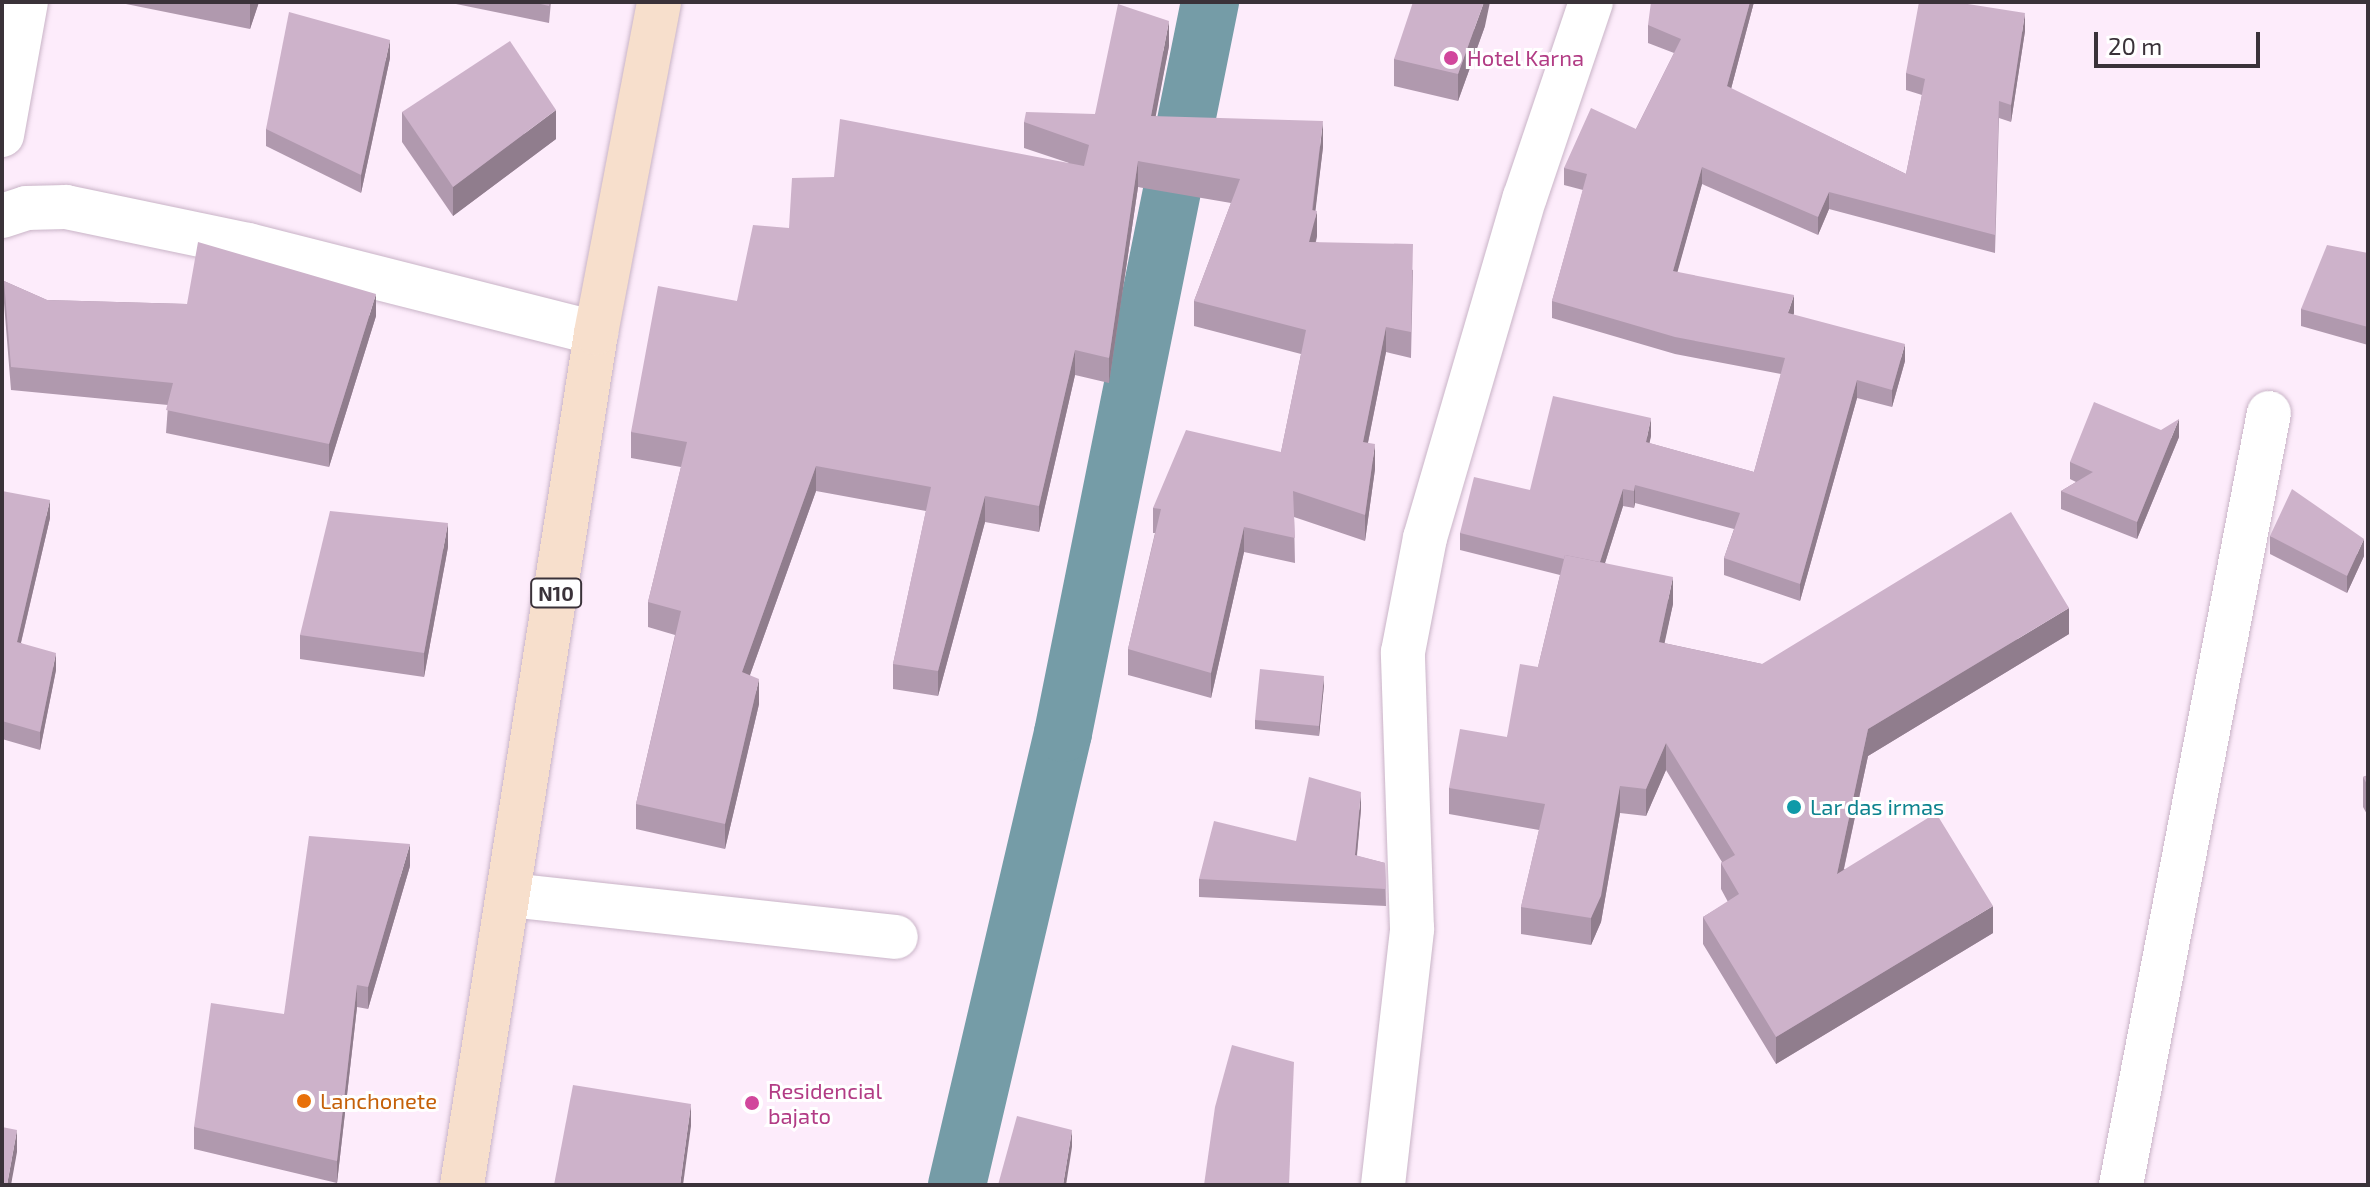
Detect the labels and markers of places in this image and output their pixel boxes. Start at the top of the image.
place label: Hotel Karna [1467,45,1585,71]
marker: Hotel Karna [1442,49,1460,67]
place label: Lar das irmas [1810,794,1945,820]
marker: Lar das irmas [1785,798,1803,816]
place label: Residencial bajato [768,1077,882,1128]
place label: Lanchonete [320,1088,437,1114]
marker: Lanchonete [295,1092,313,1110]
marker: Residencial bajato [743,1094,761,1112]

